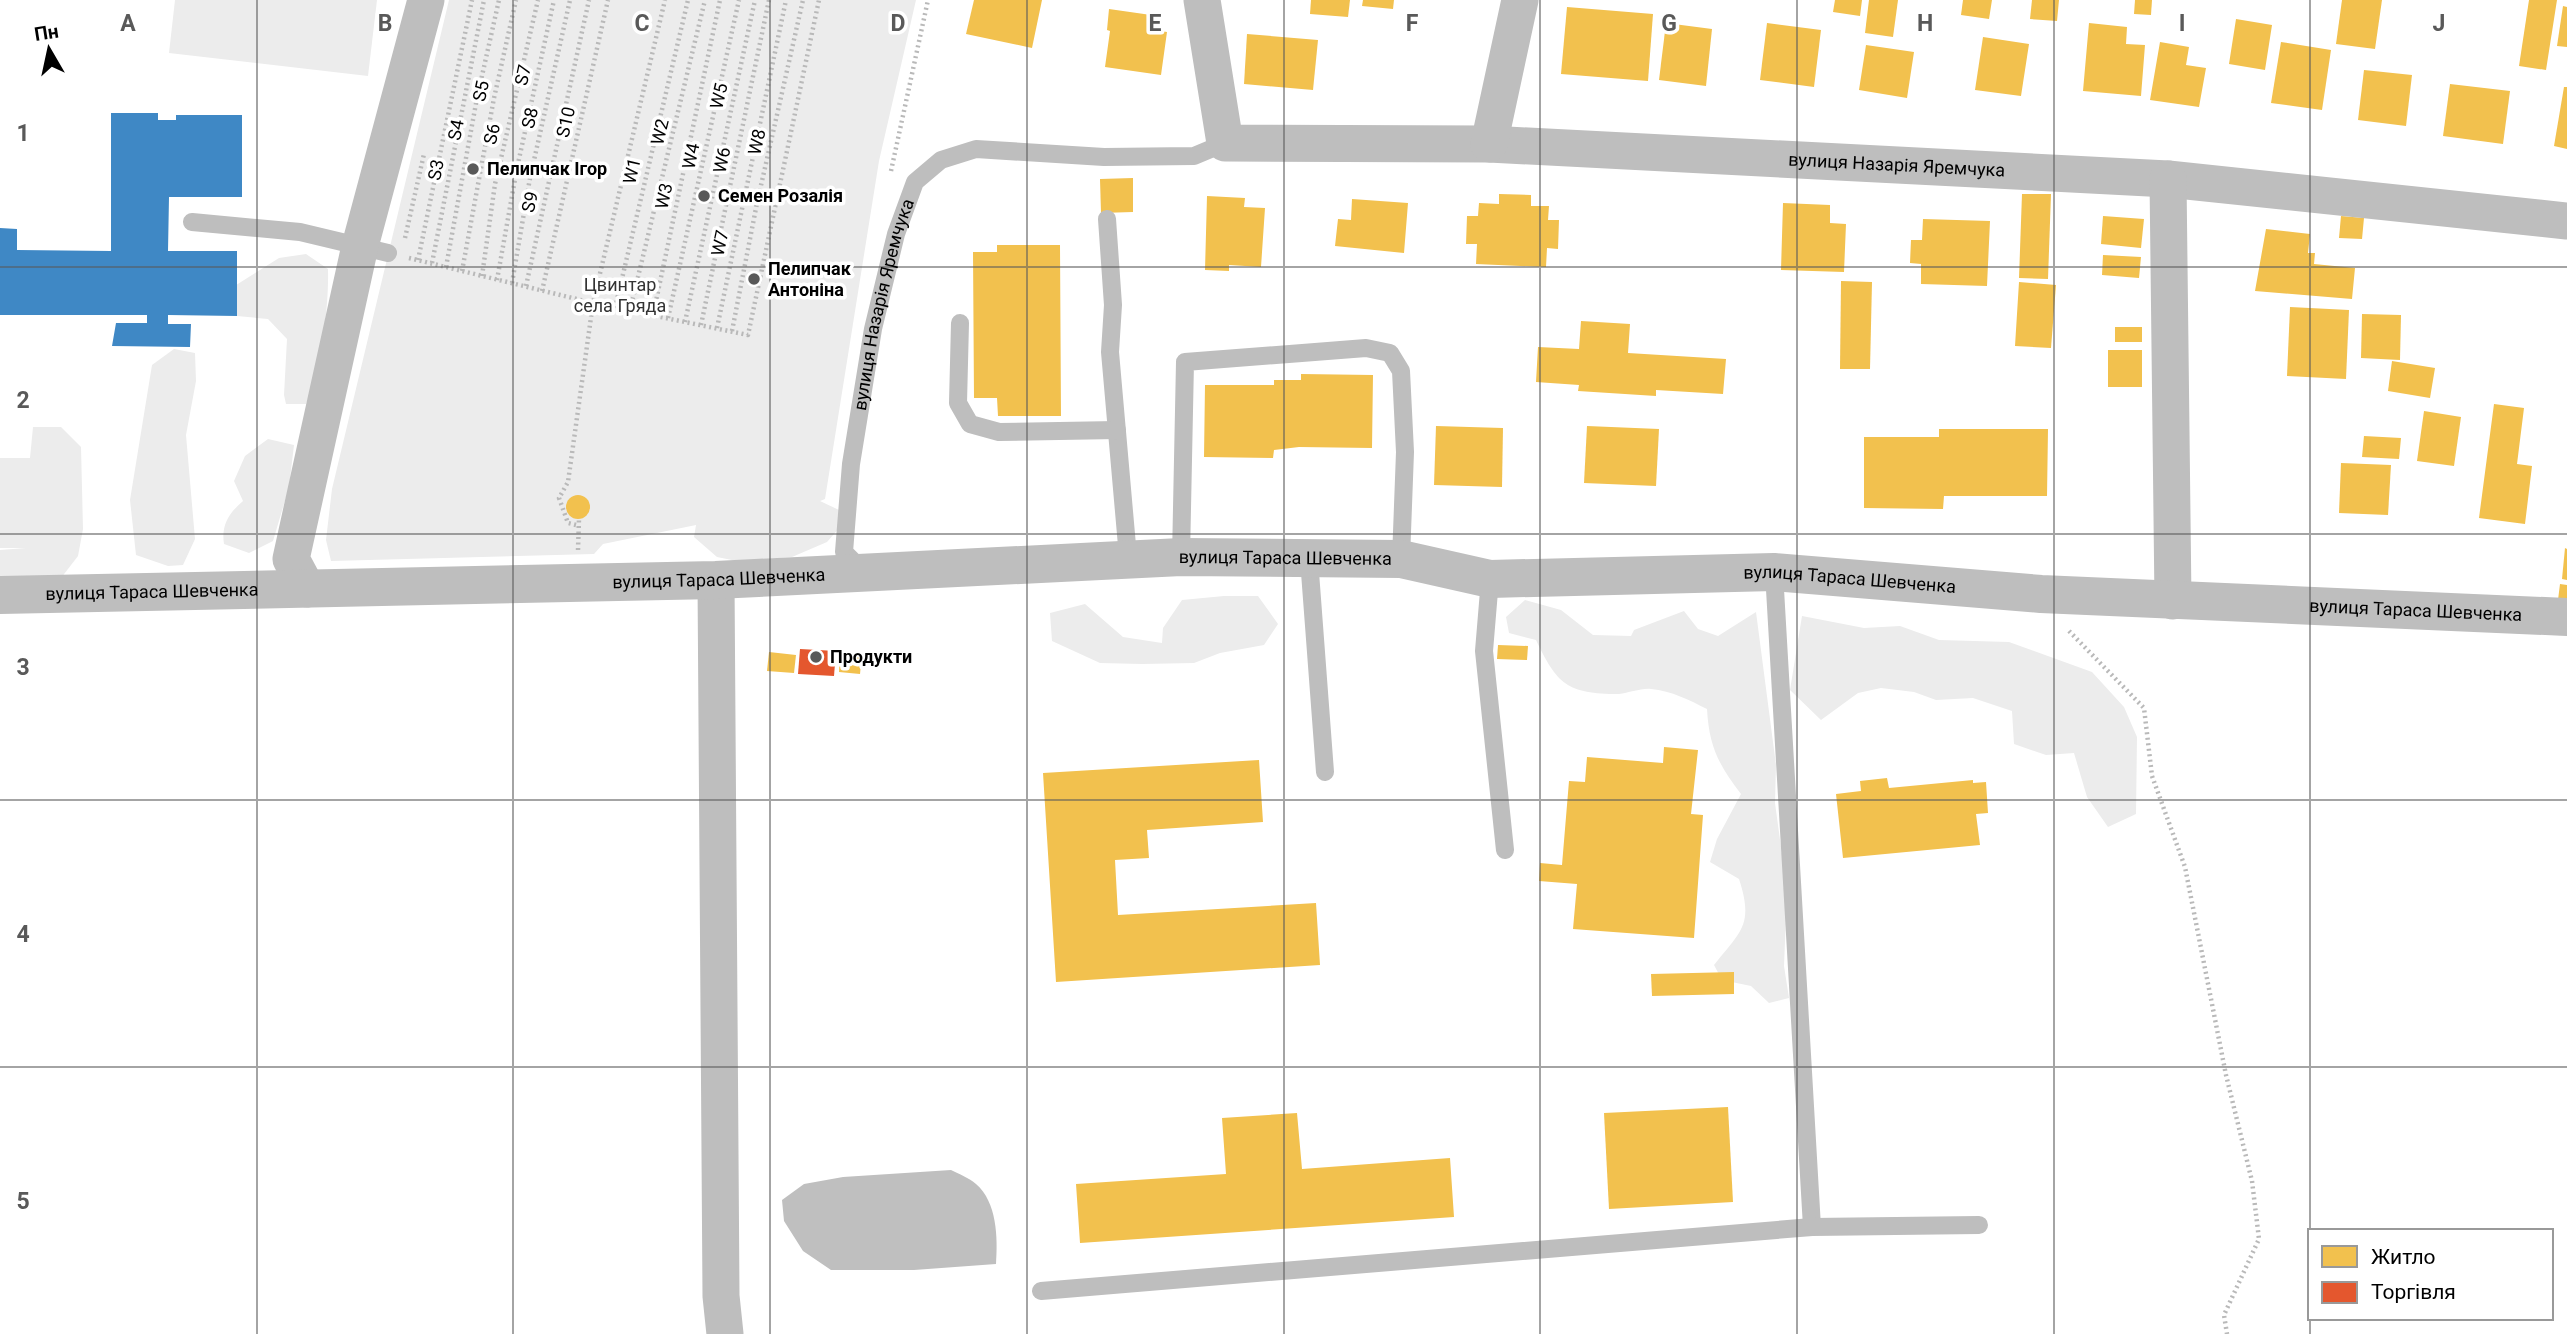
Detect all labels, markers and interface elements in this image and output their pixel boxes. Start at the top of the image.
text: A [120,10,136,37]
text: B [378,10,392,37]
text: C [634,10,650,37]
text: D [891,10,905,37]
text: E [1149,10,1162,37]
text: F [1406,10,1419,37]
text: G [1661,10,1677,37]
text: H [1917,10,1933,37]
text: I [2179,10,2185,37]
text: J [2433,10,2445,37]
north arrow [14,14,84,84]
text: Пн [33,19,60,46]
street label: S7 [510,63,535,87]
street label: S5 [468,79,493,103]
street label: W5 [705,81,732,111]
street label: S10 [552,104,579,139]
street label: S8 [517,105,542,130]
street label: W2 [646,117,673,147]
street label: S4 [443,118,468,142]
text: 1 [16,120,30,147]
street label: S6 [479,121,504,146]
street label: W8 [743,127,770,157]
street label: W4 [678,141,703,171]
street label: W6 [709,145,734,175]
street label: вулиця Назарія Яремчука [1788,148,2006,181]
street label: W1 [618,156,645,186]
street label: S3 [423,158,448,182]
place label: Пелипчак Ігор [487,158,607,179]
marker: Пелипчак Ігор [465,161,481,177]
street label: W3 [651,181,676,211]
place label: Семен Розалія [718,185,843,206]
marker: Семен Розалія [696,188,712,204]
street label: S9 [517,189,542,214]
street label: вулиця Назарія Яремчука [849,196,918,412]
street label: W7 [707,228,732,258]
place label: Пелипчак Антоніна [768,258,852,300]
marker: Пелипчак Антоніна [746,271,762,287]
park label: Цвинтар села Гряда [574,274,666,316]
text: 2 [16,387,30,414]
street label: вулиця Тараса Шевченка [1179,546,1392,569]
street label: вулиця Тараса Шевченка [1743,561,1957,597]
street label: вулиця Тараса Шевченка [612,564,826,592]
street label: вулиця Тараса Шевченка [45,579,259,604]
street label: вулиця Тараса Шевченка [2309,595,2523,625]
place label: Продукти [830,646,912,667]
marker: Продукти [808,649,824,665]
text: 3 [16,654,30,681]
text: 4 [16,921,30,948]
text: 5 [16,1188,30,1215]
legend [2308,1229,2553,1320]
text: Житло [2371,1245,2436,1269]
text: Торгівля [2371,1280,2456,1304]

